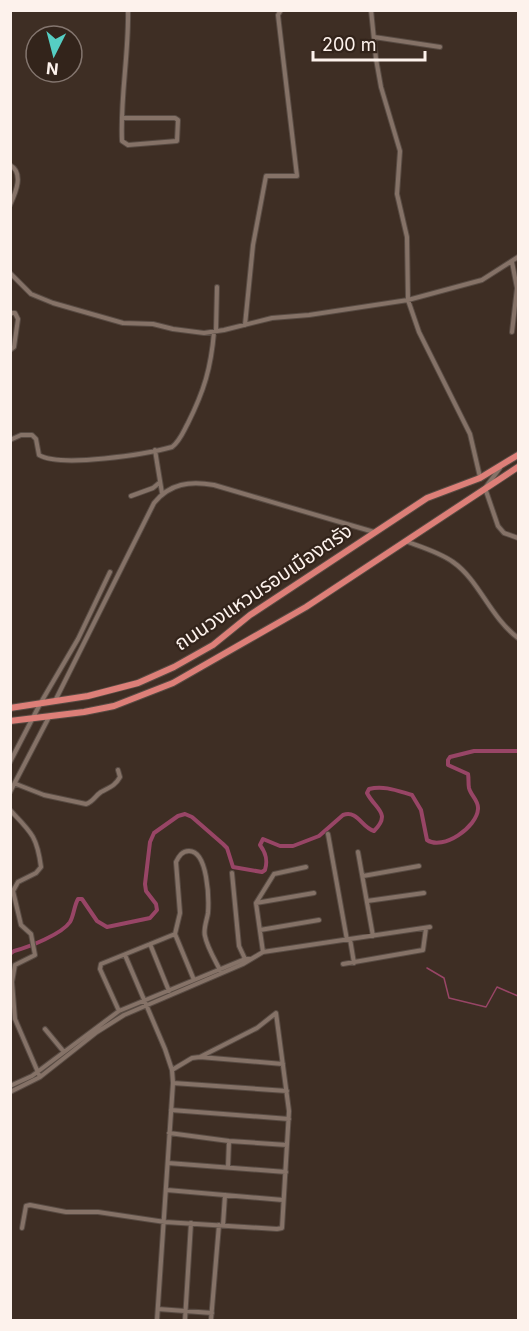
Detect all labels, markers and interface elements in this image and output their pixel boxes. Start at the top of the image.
north arrow [24,24,84,84]
scale bar [313,24,426,62]
text: 200 m [322,34,377,55]
text: N [45,58,60,80]
street label: ถนนวงแหวนรอบเมืองตรัง [170,519,356,655]

